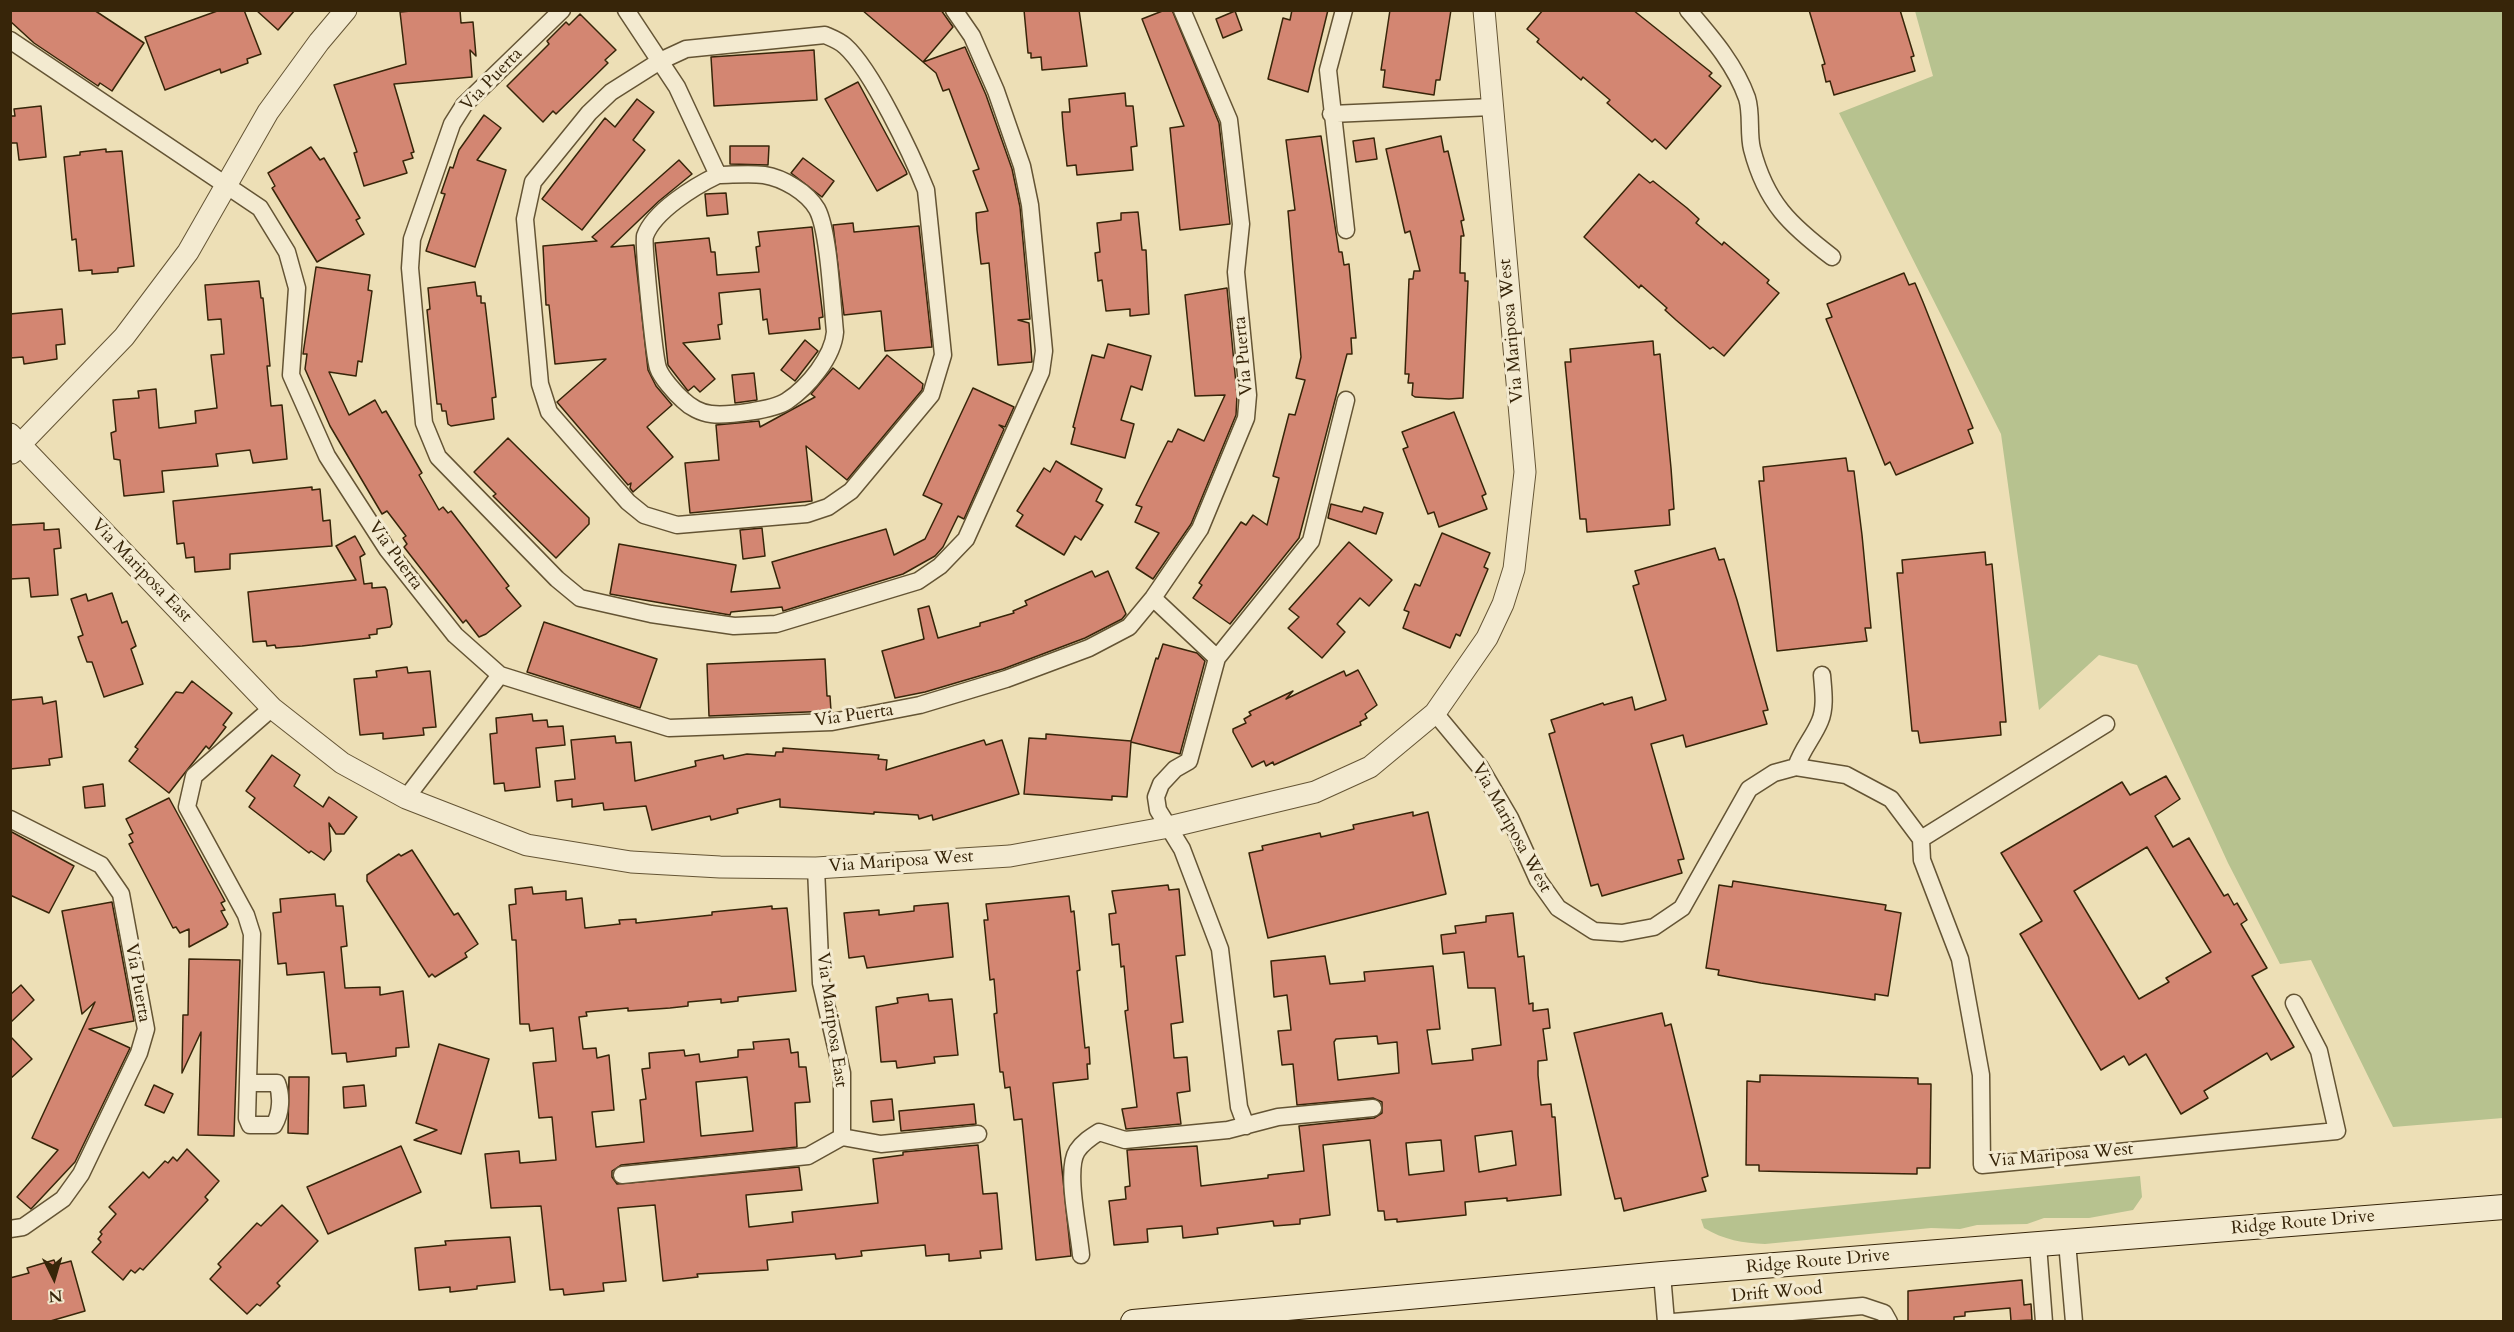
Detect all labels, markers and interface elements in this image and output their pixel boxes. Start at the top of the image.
street label: Via Puerta [457,44,527,116]
street label: Via Mariposa West [1495,258,1529,404]
street label: Via Puerta [1230,315,1258,397]
street label: Via Mariposa East [86,515,196,627]
street label: Via Puerta [363,517,427,595]
street label: Via Puerta [813,700,895,732]
street label: Via Mariposa West [1466,759,1556,897]
street label: Via Mariposa West [828,846,974,878]
street label: Via Puerta [119,942,155,1024]
street label: Via Mariposa East [811,951,851,1089]
street label: Via Mariposa West [1988,1139,2134,1173]
street label: Ridge Route Drive [2230,1206,2376,1240]
street label: Ridge Route Drive [1745,1245,1891,1279]
north arrow [24,1248,84,1308]
street label: Drift Wood [1731,1278,1823,1308]
text: N [48,1284,63,1307]

